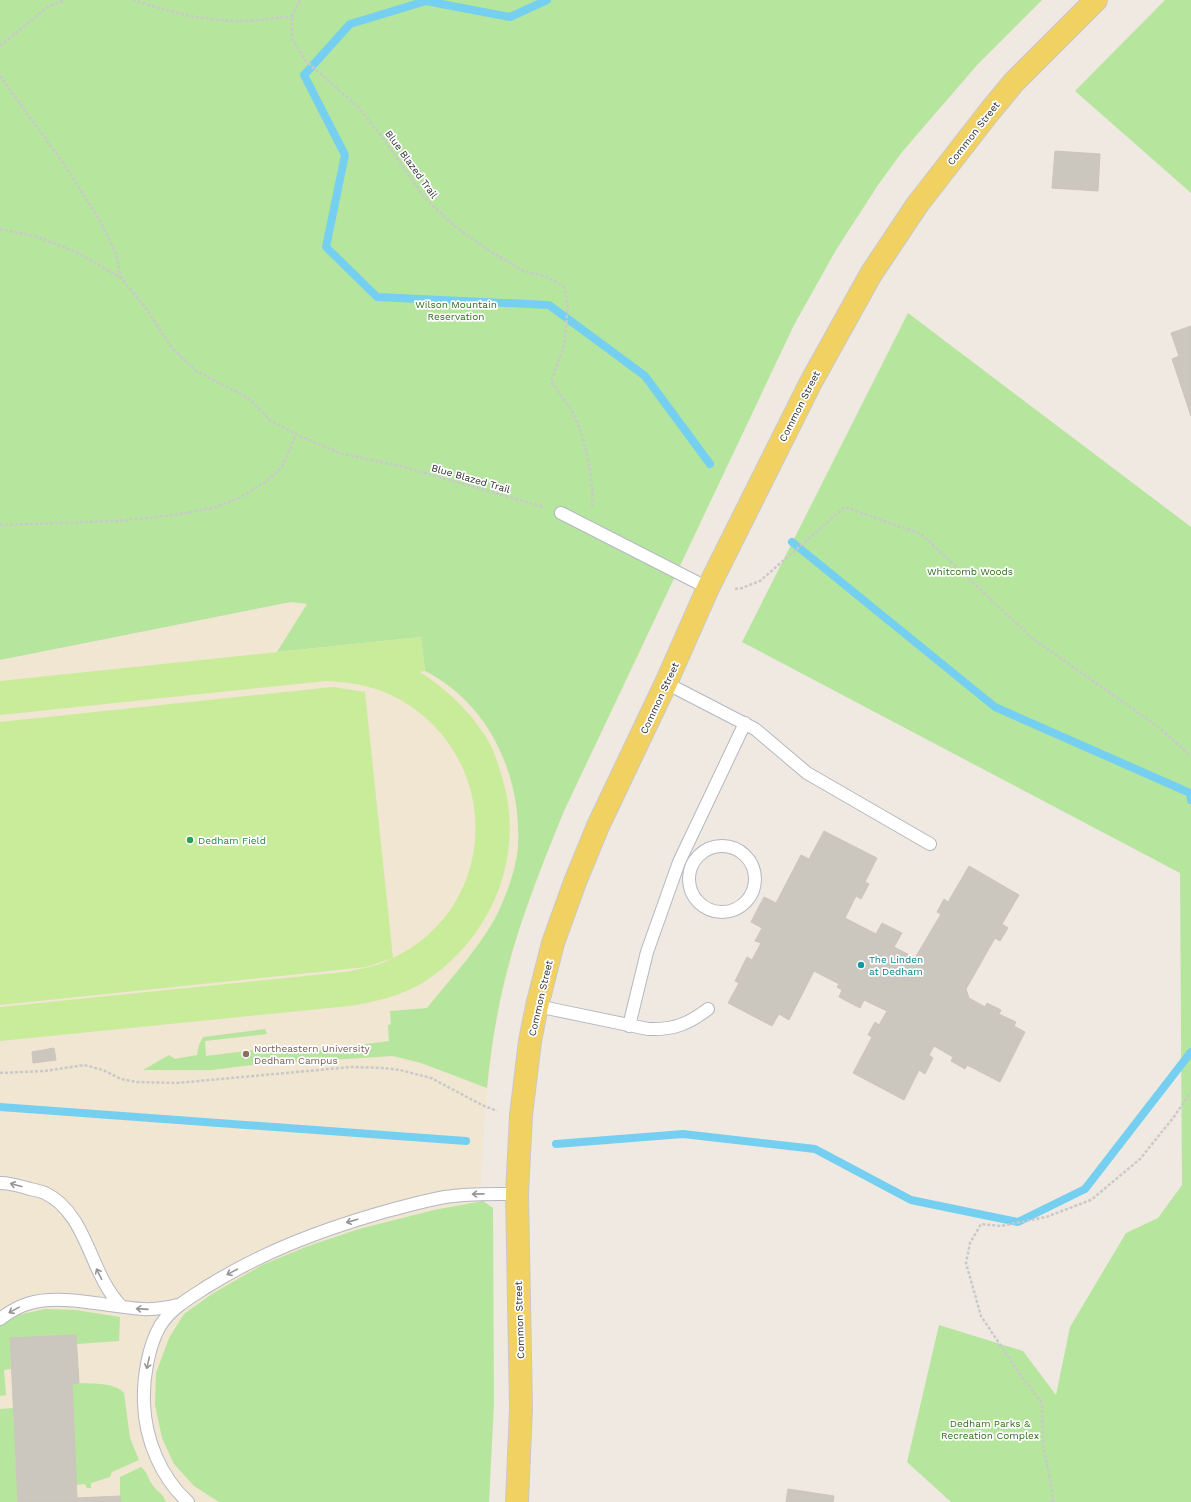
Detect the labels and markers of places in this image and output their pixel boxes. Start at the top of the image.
marker: Dedham Field [185,835,195,845]
place label: Dedham Field [198,835,266,846]
place label: The Linden at Dedham [869,954,923,977]
marker: The Linden at Dedham [856,960,866,970]
place label: Northeastern University Dedham Campus [254,1043,371,1066]
marker: Northeastern University Dedham Campus [241,1049,251,1059]

